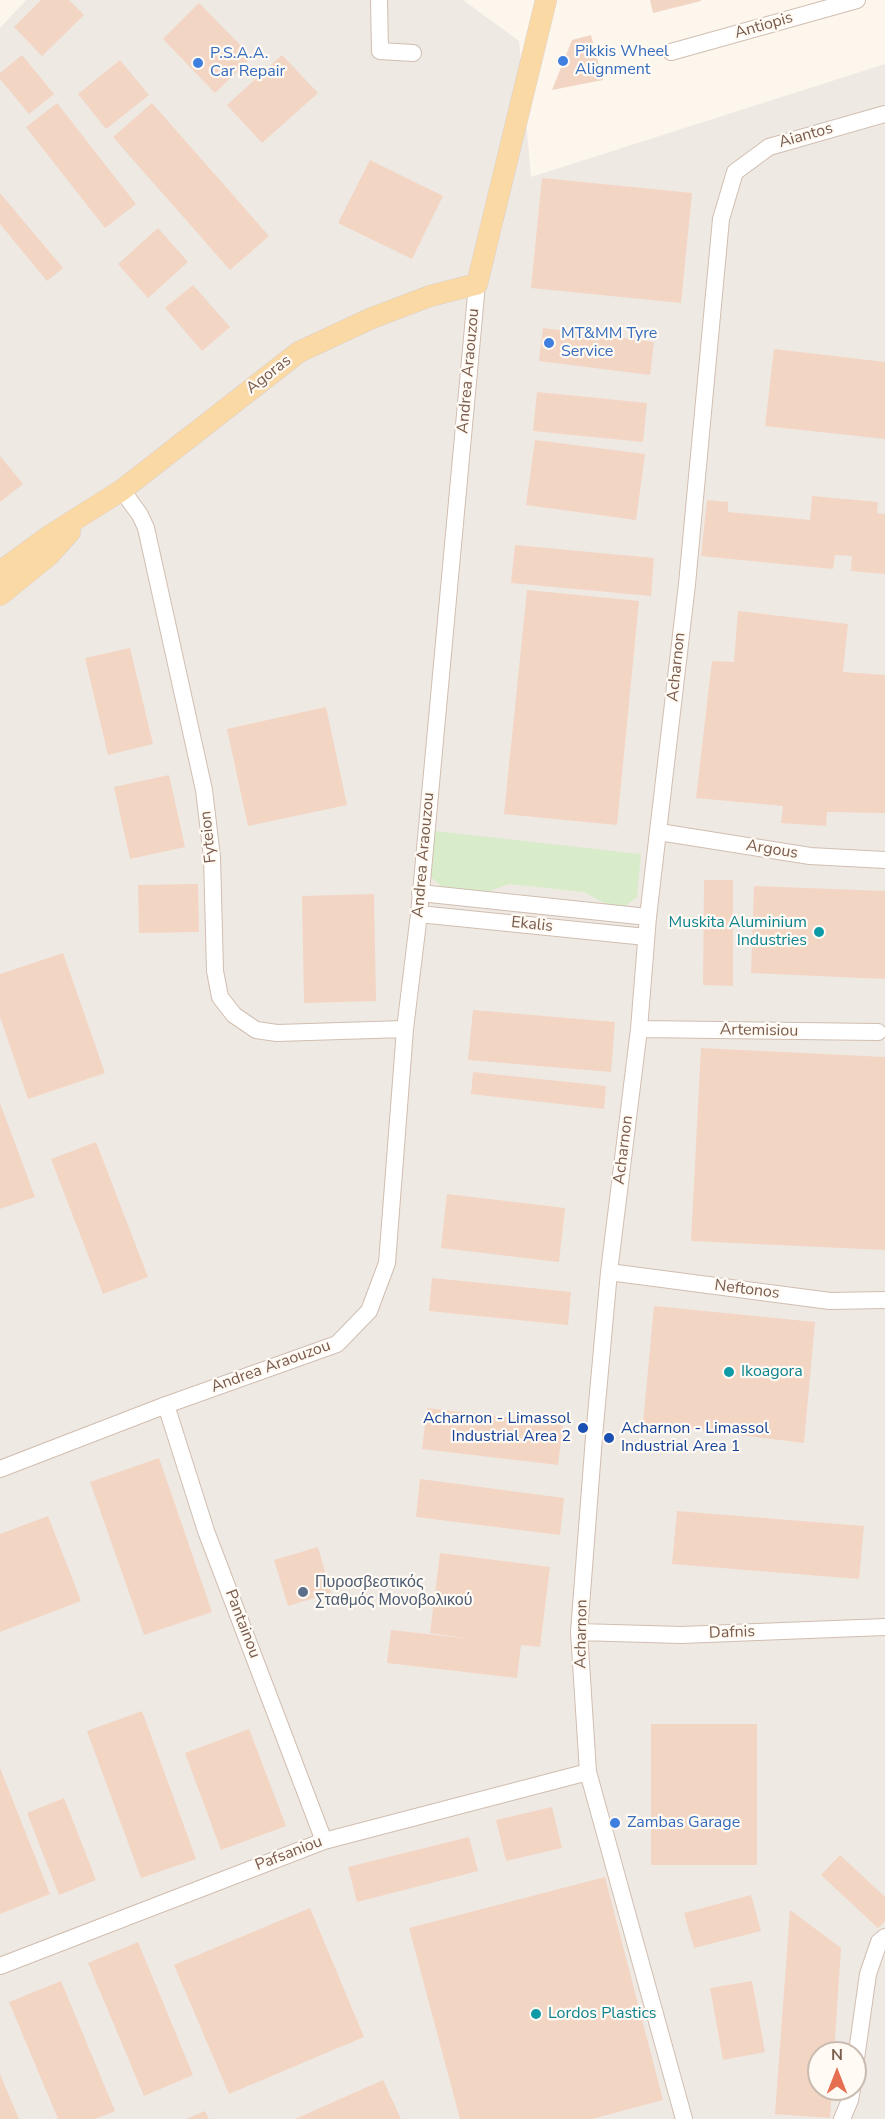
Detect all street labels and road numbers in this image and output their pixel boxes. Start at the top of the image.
street label: Antiopis [733,9,795,43]
street label: Aiantos [777,119,835,153]
street label: Andrea Araouzou [454,308,484,434]
street label: Agoras [243,352,295,398]
street label: Acharnon [664,632,690,702]
street label: Andrea Araouzou [409,792,439,918]
street label: Fyteion [197,810,221,864]
street label: Argous [745,836,799,864]
street label: Ekalis [510,913,554,937]
street label: Artemisiou [720,1021,798,1041]
street label: Acharnon [610,1114,638,1186]
street label: Neftonos [713,1276,781,1304]
street label: Andrea Araouzou [209,1337,333,1397]
street label: Pantainou [220,1587,264,1661]
street label: Acharnon [572,1599,592,1669]
street label: Dafnis [709,1623,755,1643]
street label: Pafsaniou [253,1832,325,1876]

